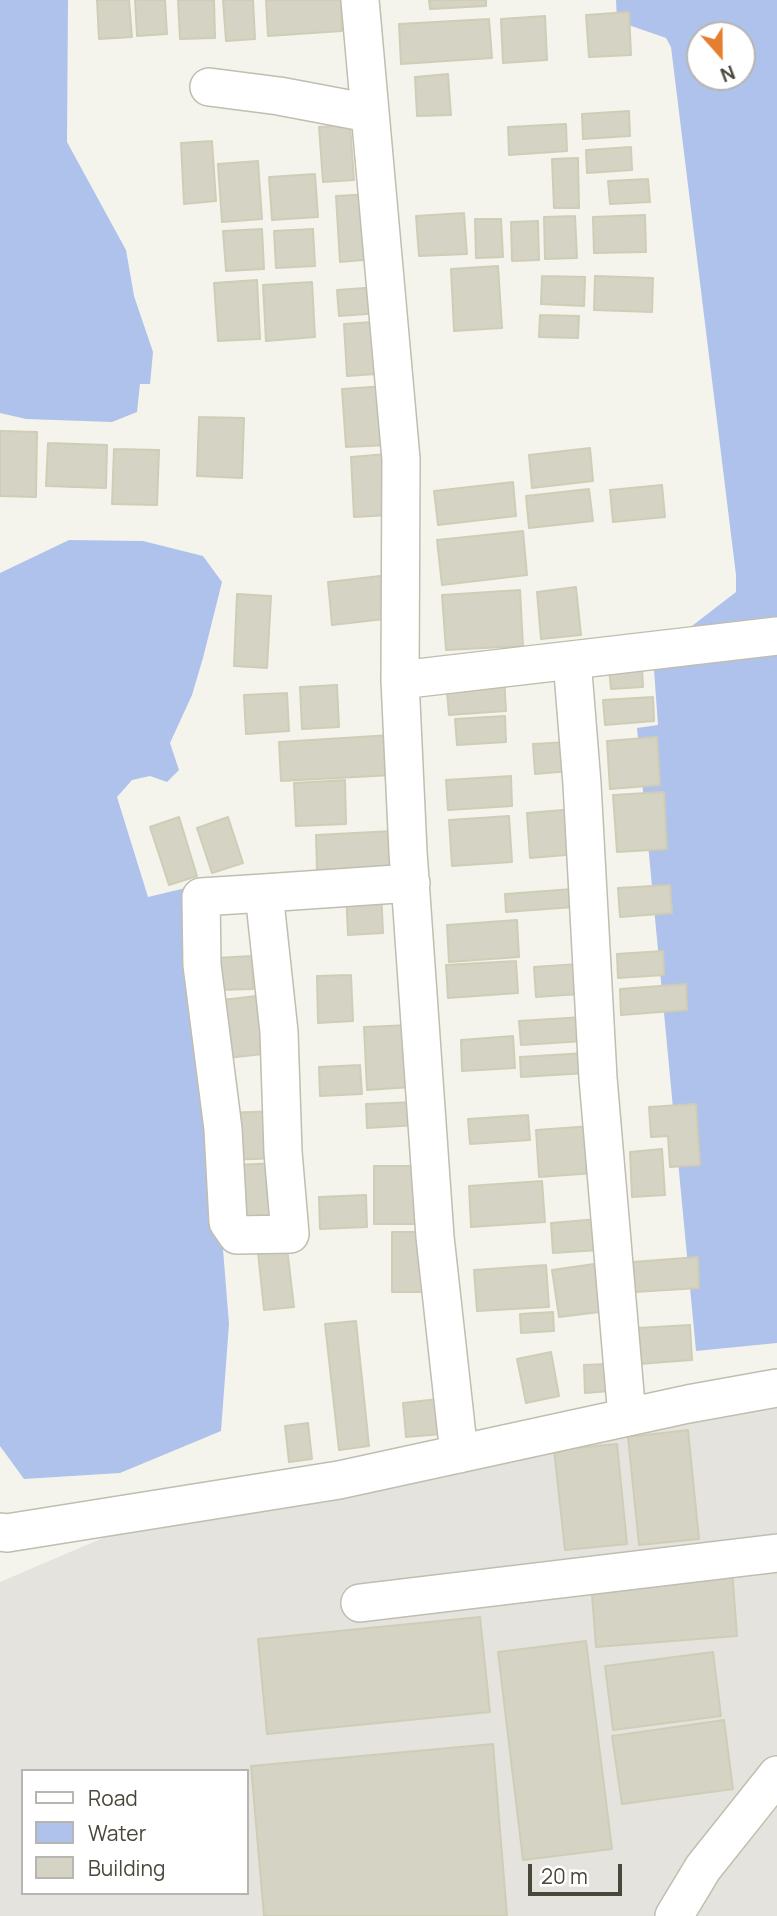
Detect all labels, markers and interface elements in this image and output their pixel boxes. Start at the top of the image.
north arrow [686,21,756,91]
text: N [717,59,739,88]
legend [21,1769,248,1895]
text: Road [88,1784,138,1812]
text: Water [88,1819,146,1847]
scale bar [532,1850,626,1894]
text: Building [88,1854,165,1882]
text: 20 m [541,1862,588,1890]

